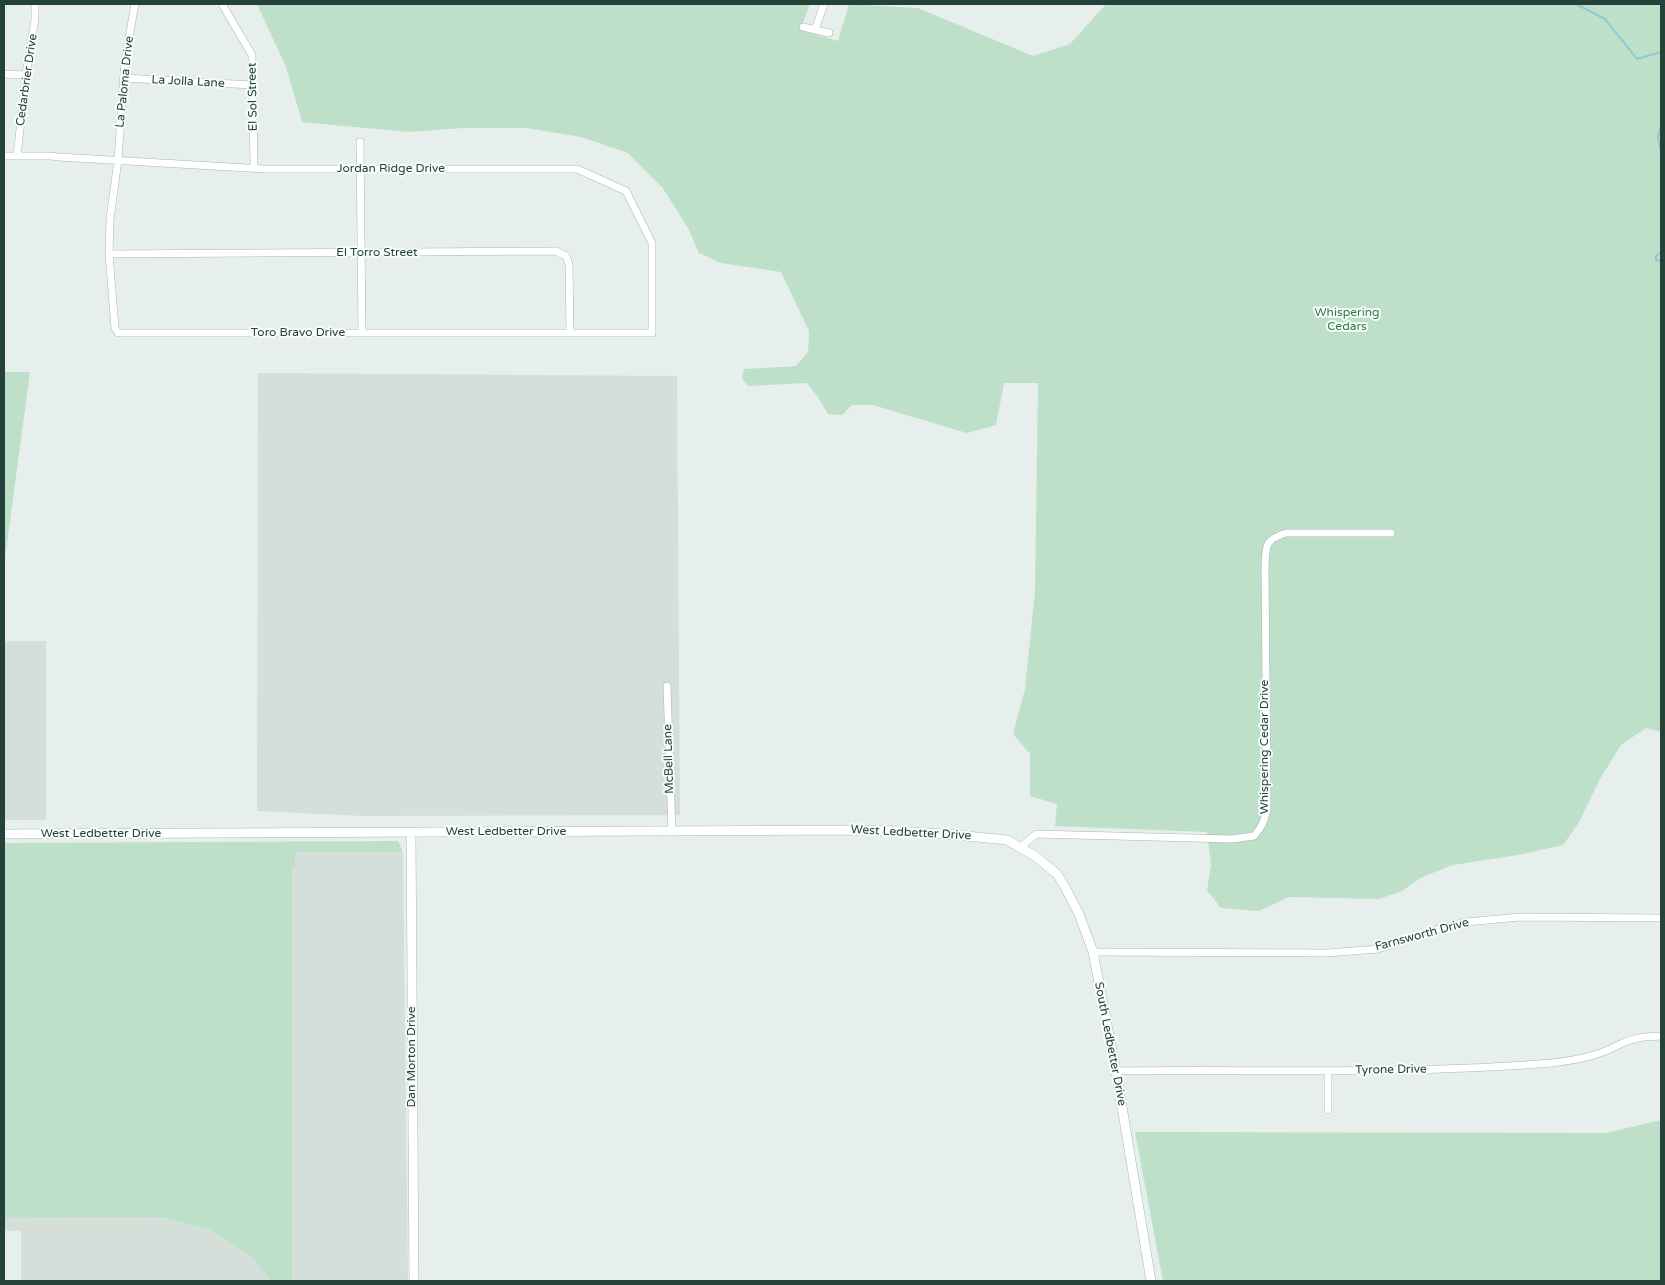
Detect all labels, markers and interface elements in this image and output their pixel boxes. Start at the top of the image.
street label: Cedarbrier Drive [13,33,41,127]
street label: La Paloma Drive [113,36,137,128]
street label: El Sol Street [245,62,261,132]
street label: La Jolla Lane [151,73,225,91]
street label: Jordan Ridge Drive [337,162,445,176]
street label: El Torro Street [336,246,418,260]
park label: Whispering Cedars [1314,306,1380,334]
street label: Toro Bravo Drive [251,326,345,340]
street label: Whispering Cedar Drive [1258,680,1272,814]
street label: McBell Lane [661,724,677,794]
street label: West Ledbetter Drive [850,823,972,843]
street label: West Ledbetter Drive [446,825,566,839]
street label: West Ledbetter Drive [41,827,161,841]
street label: Farnsworth Drive [1373,916,1471,954]
street label: South Ledbetter Drive [1091,981,1129,1107]
street label: Dan Morton Drive [405,1006,419,1108]
street label: Tyrone Drive [1355,1062,1427,1078]

